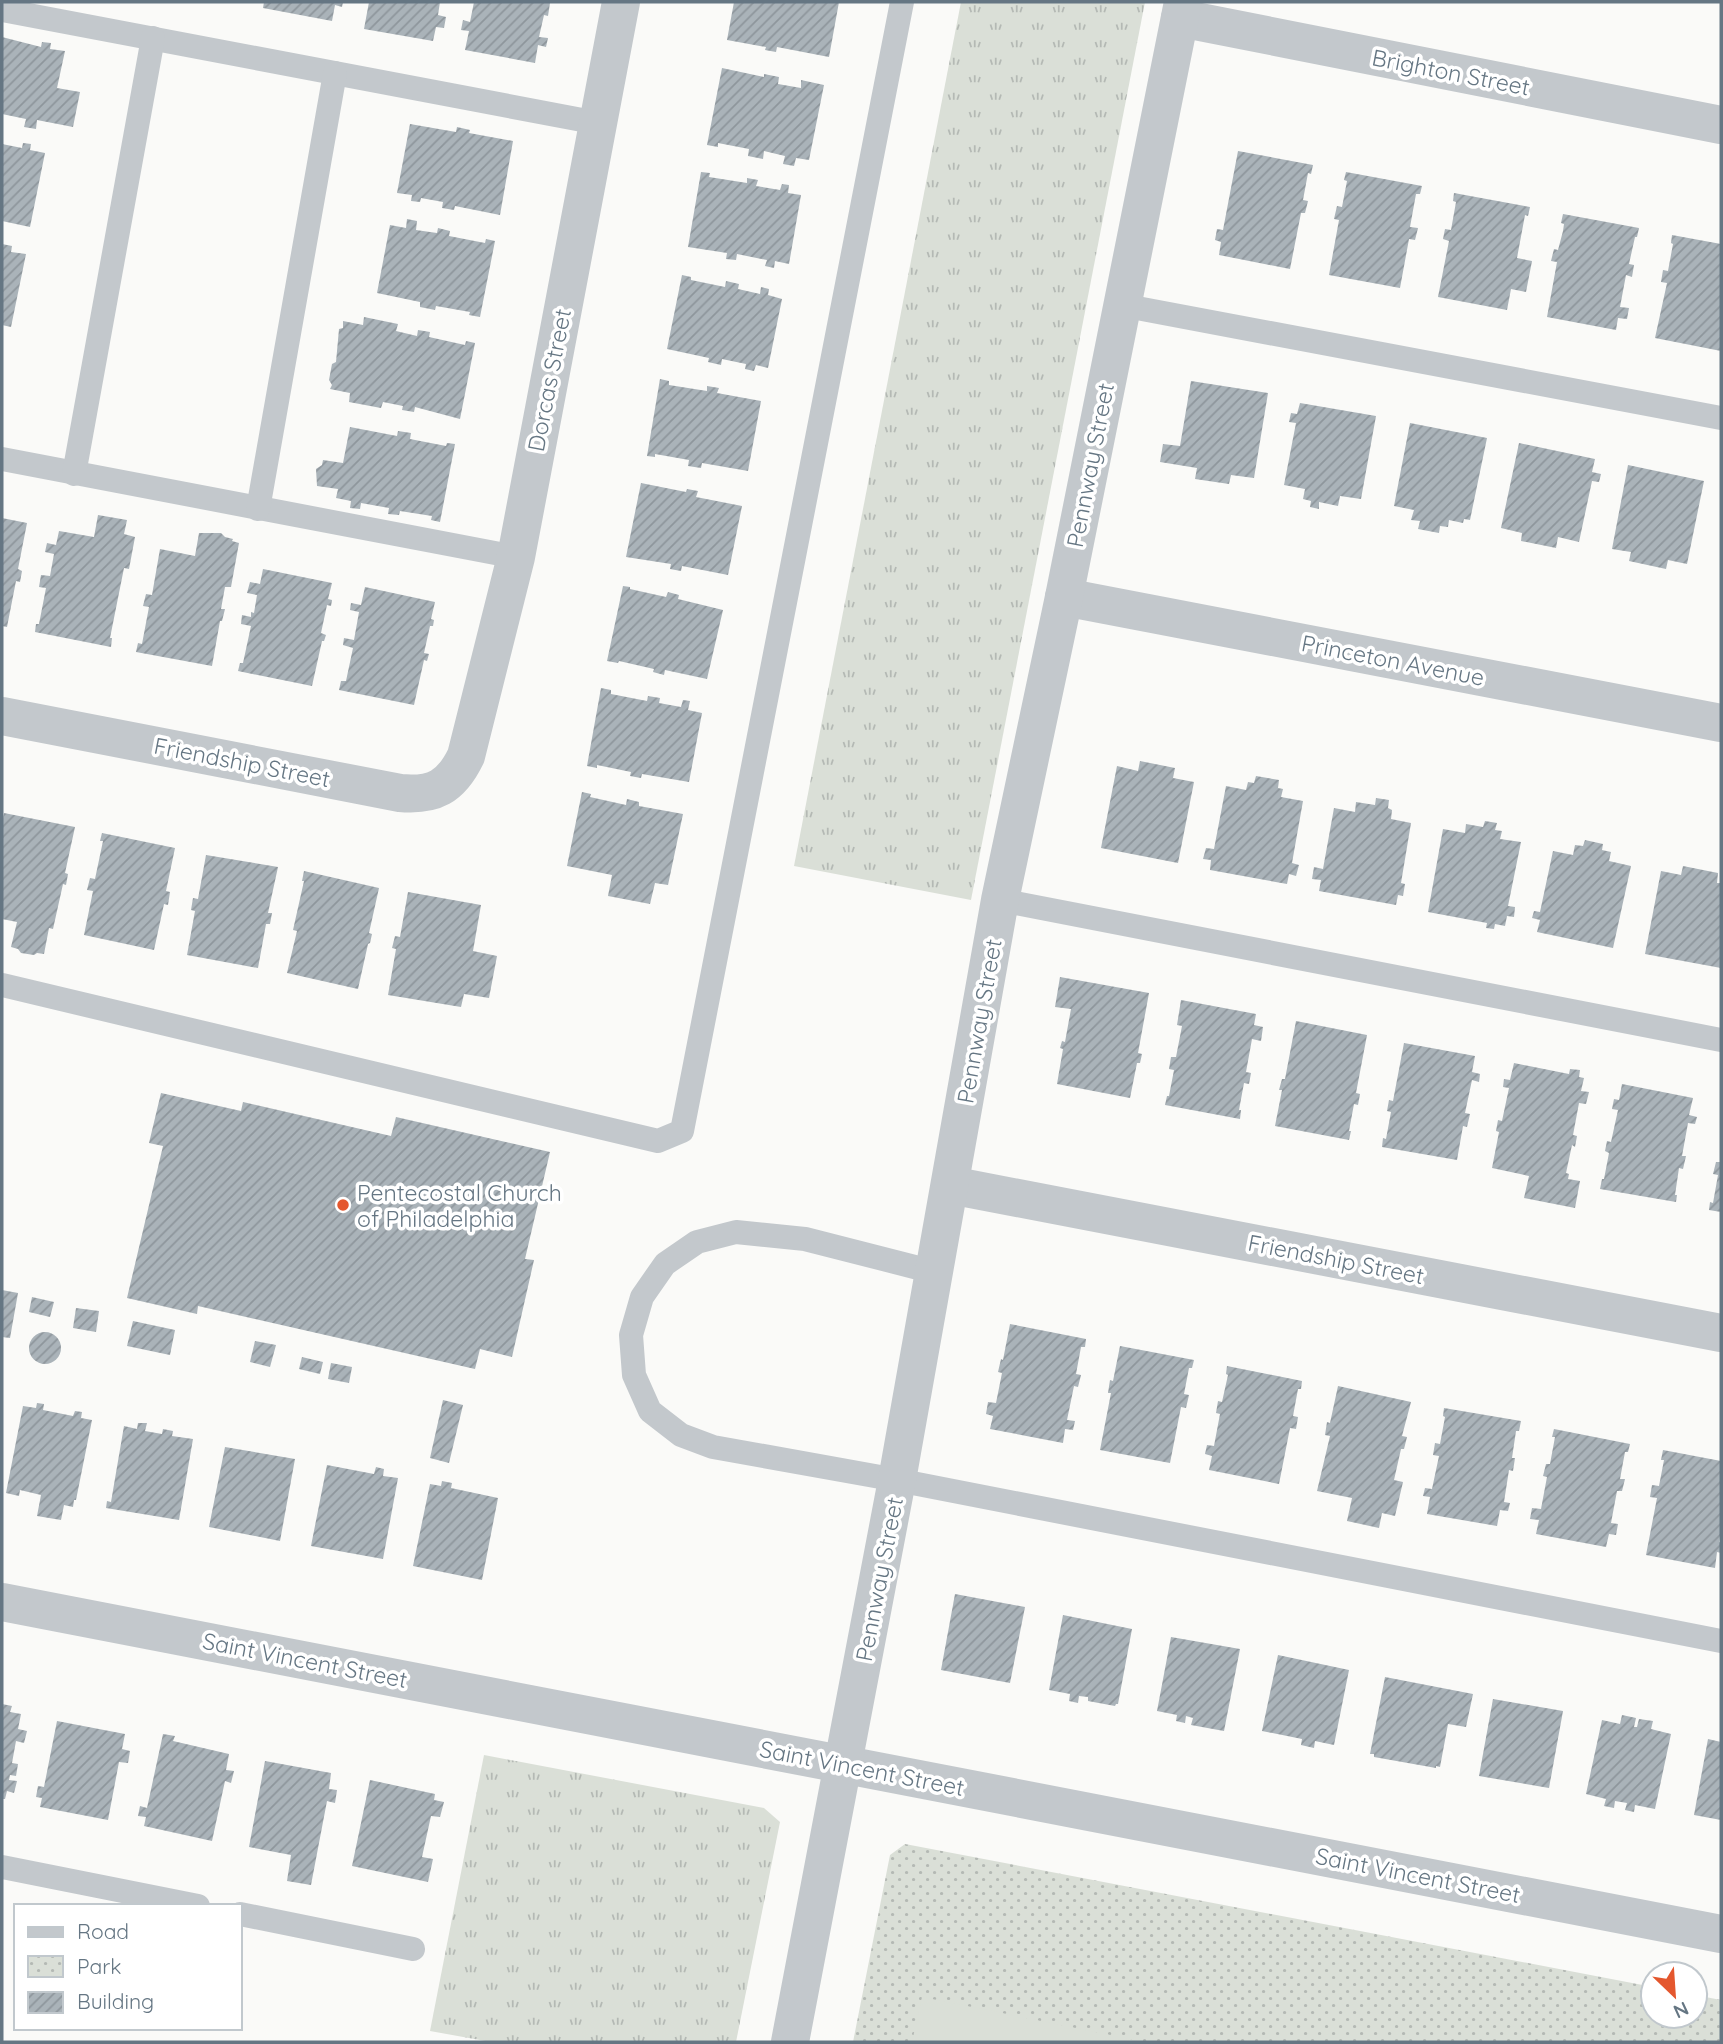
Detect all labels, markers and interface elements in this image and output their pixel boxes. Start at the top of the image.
street label: Brighton Street [1370,42,1533,102]
street label: Dorcas Street [521,306,577,454]
street label: Pennway Street [1060,380,1120,550]
street label: Princeton Avenue [1299,628,1487,692]
street label: Friendship Street [152,731,333,793]
street label: Pennway Street [950,936,1008,1106]
place label: Pentecostal Church of Philadelphia [357,1178,562,1233]
marker: Pentecostal Church of Philadelphia [335,1197,351,1213]
street label: Friendship Street [1246,1228,1427,1290]
street label: Pennway Street [849,1494,909,1664]
street label: Saint Vincent Street [200,1626,410,1694]
street label: Saint Vincent Street [757,1734,967,1802]
street label: Saint Vincent Street [1313,1841,1523,1909]
legend [14,1904,242,2030]
text: Road [77,1918,129,1944]
text: Park [77,1953,121,1979]
north arrow [1639,1960,1709,2030]
text: Building [77,1988,154,2014]
text: N [1670,1997,1693,2024]

